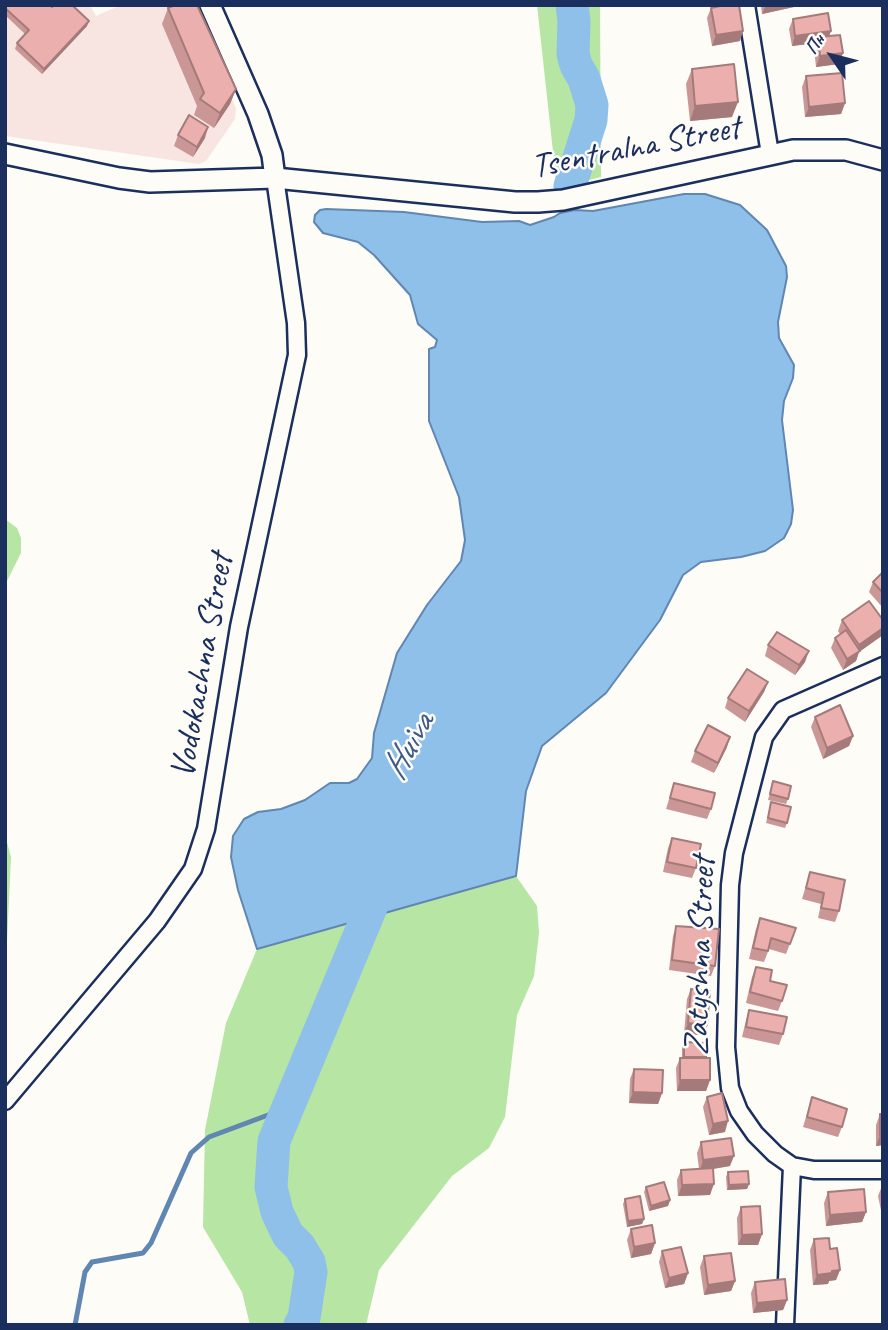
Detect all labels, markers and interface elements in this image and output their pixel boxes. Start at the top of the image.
north arrow [797,21,867,91]
text: Пн [799,29,830,59]
street label: Tsentralna Street [528,107,744,189]
street label: Vodokachna Street [163,551,243,781]
water label: Huiva [373,706,445,788]
street label: Zatyshna Street [677,856,725,1056]

